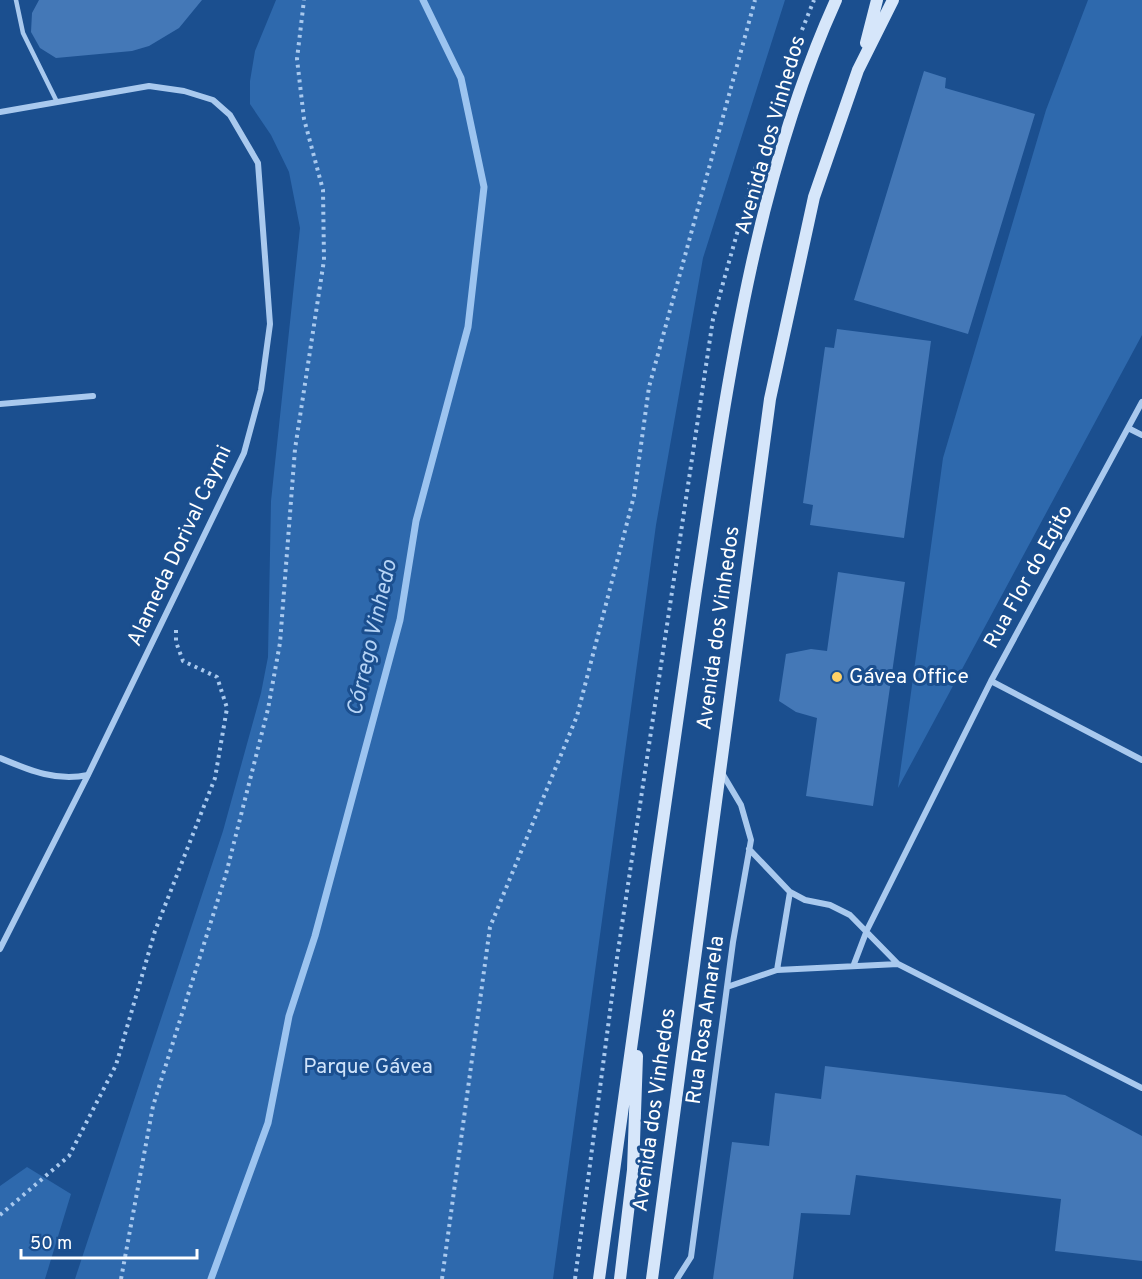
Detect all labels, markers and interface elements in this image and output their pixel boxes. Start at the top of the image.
street label: Avenida dos Vinhedos [730,33,812,237]
street label: Alameda Dorival Caymi [122,441,238,651]
street label: Rua Flor do Egito [978,500,1080,654]
street label: Avenida dos Vinhedos [691,524,747,732]
water label: Córrego Vinhedo [342,557,404,718]
place label: Gávea Office [849,664,969,691]
marker: Gávea Office [830,670,844,684]
street label: Rua Rosa Amarela [681,934,731,1106]
street label: Avenida dos Vinhedos [627,1006,683,1214]
park label: Parque Gávea [303,1054,433,1081]
scale bar [21,1222,196,1260]
text: 50 m [30,1233,72,1256]

